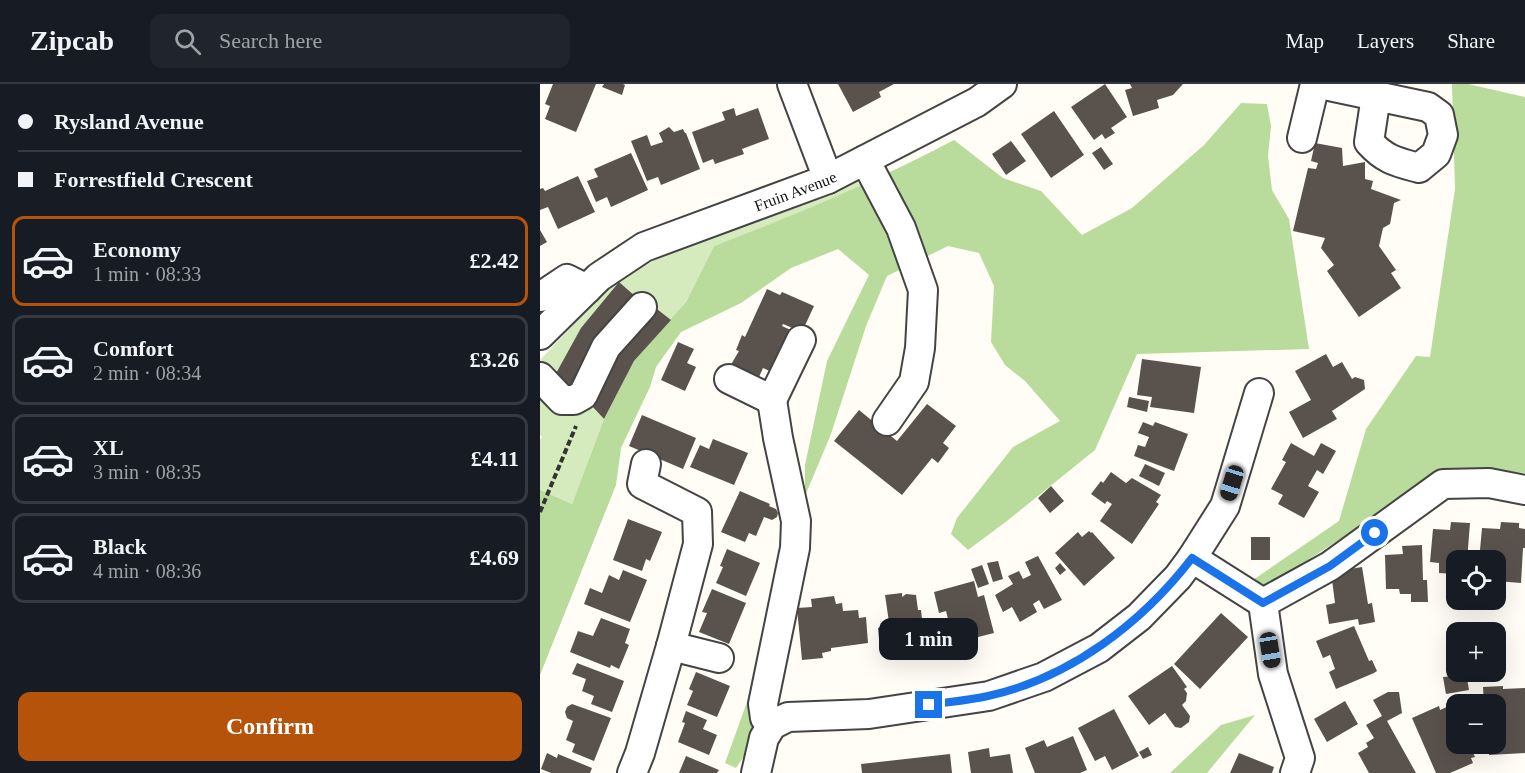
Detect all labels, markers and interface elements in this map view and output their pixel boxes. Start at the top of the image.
search box [150,14,570,68]
text: Zipcab [30,25,114,56]
icon: search [171,25,204,58]
text: Search here [219,28,322,53]
text: Map [1286,29,1324,53]
text: Layers [1357,29,1414,53]
text: Share [1447,29,1495,53]
text: Rysland Avenue [54,109,204,134]
text: Forrestfield Crescent [54,167,253,192]
street label: Fruin Avenue [752,168,839,215]
icon: car [21,234,75,288]
text: Economy [93,237,181,262]
text: £2.42 [470,248,519,273]
text: 1 min · 08:33 [93,263,201,285]
icon: car [21,333,75,387]
text: Comfort [93,336,174,361]
text: £3.26 [470,347,519,372]
text: 2 min · 08:34 [93,362,201,384]
icon: car [21,432,75,486]
text: XL [93,435,124,460]
text: £4.11 [471,446,519,471]
text: 3 min · 08:35 [93,461,201,483]
car [1218,463,1246,503]
route start [1361,519,1388,546]
icon: car [21,531,75,585]
text: Black [93,534,147,559]
text: £4.69 [470,545,519,570]
map controls [1446,550,1506,754]
button: locate [1446,550,1506,610]
text: 4 min · 08:36 [93,560,201,582]
callout: 1 min [880,618,978,660]
button: + [1446,622,1506,682]
text: 1 min [904,628,953,650]
car [1258,631,1282,669]
route end [915,691,942,718]
button: Confirm [18,692,522,761]
button: − [1446,694,1506,754]

